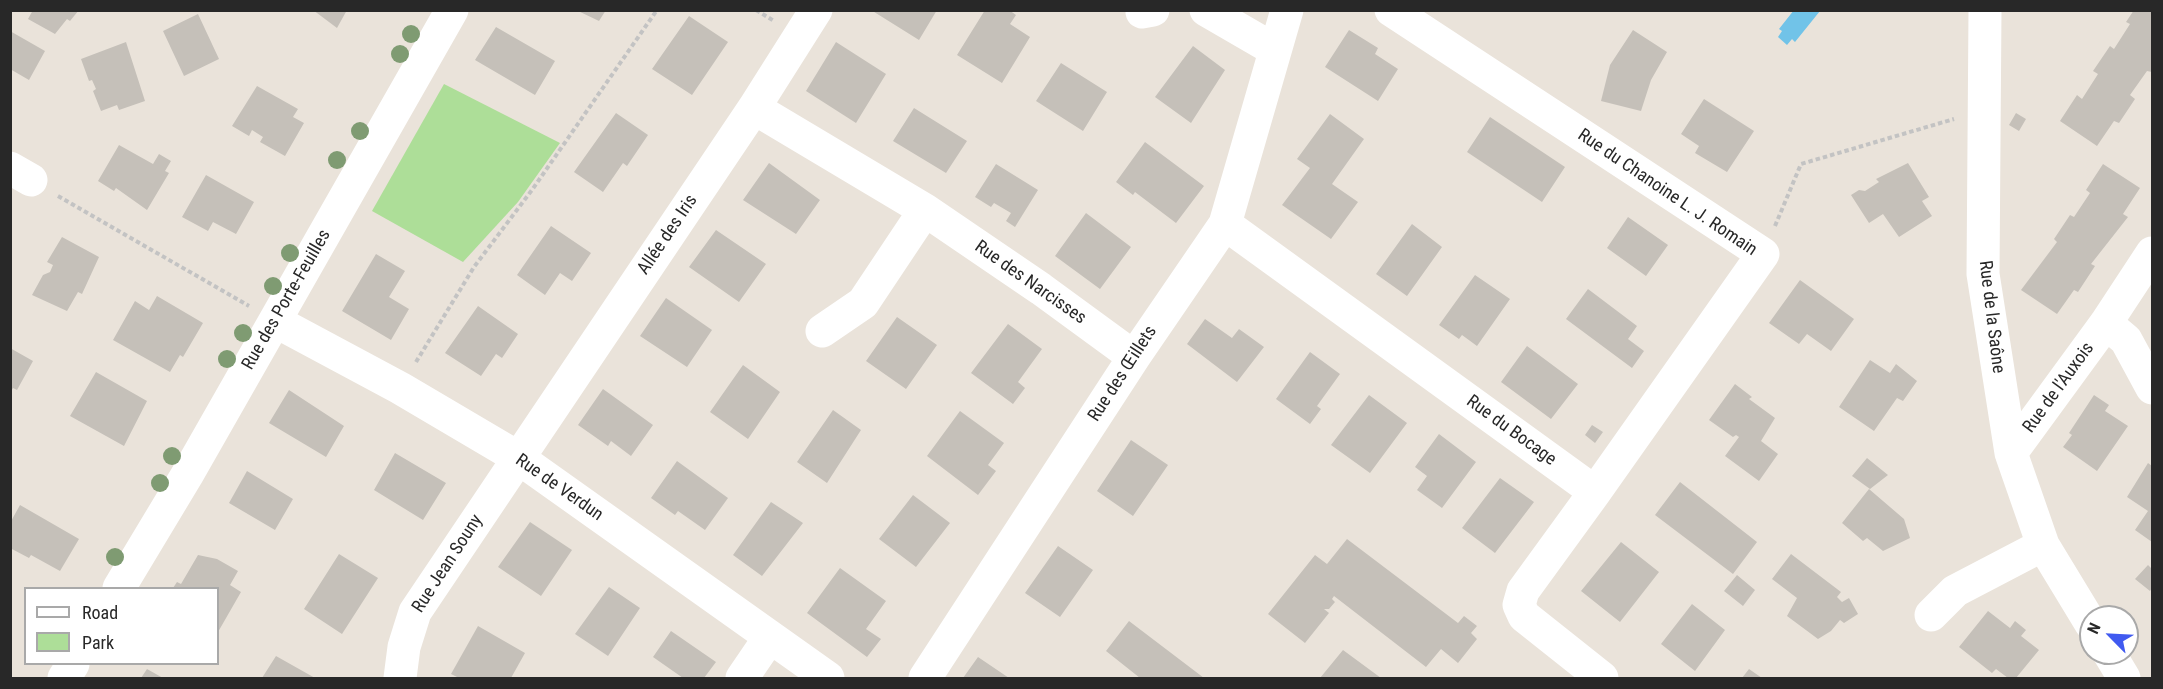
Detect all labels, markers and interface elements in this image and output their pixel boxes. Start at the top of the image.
street label: Rue du Chanoine L. J. Romain [1573,125,1761,261]
street label: Allée des Iris [633,191,703,279]
street label: Rue des Porte-Feuilles [238,226,336,374]
street label: Rue des Narcisses [970,237,1090,329]
street label: Rue de la Saône [1973,259,2009,375]
street label: Rue des Œillets [1084,322,1162,426]
street label: Rue de l'Auxois [2019,339,2099,437]
street label: Rue du Bocage [1462,391,1560,471]
street label: Rue de Verdun [511,450,607,526]
street label: Rue Jean Souny [408,511,488,617]
legend [24,587,219,665]
text: Road [82,602,118,623]
north arrow [2079,605,2139,665]
text: N [2083,620,2105,637]
text: Park [82,632,114,653]

